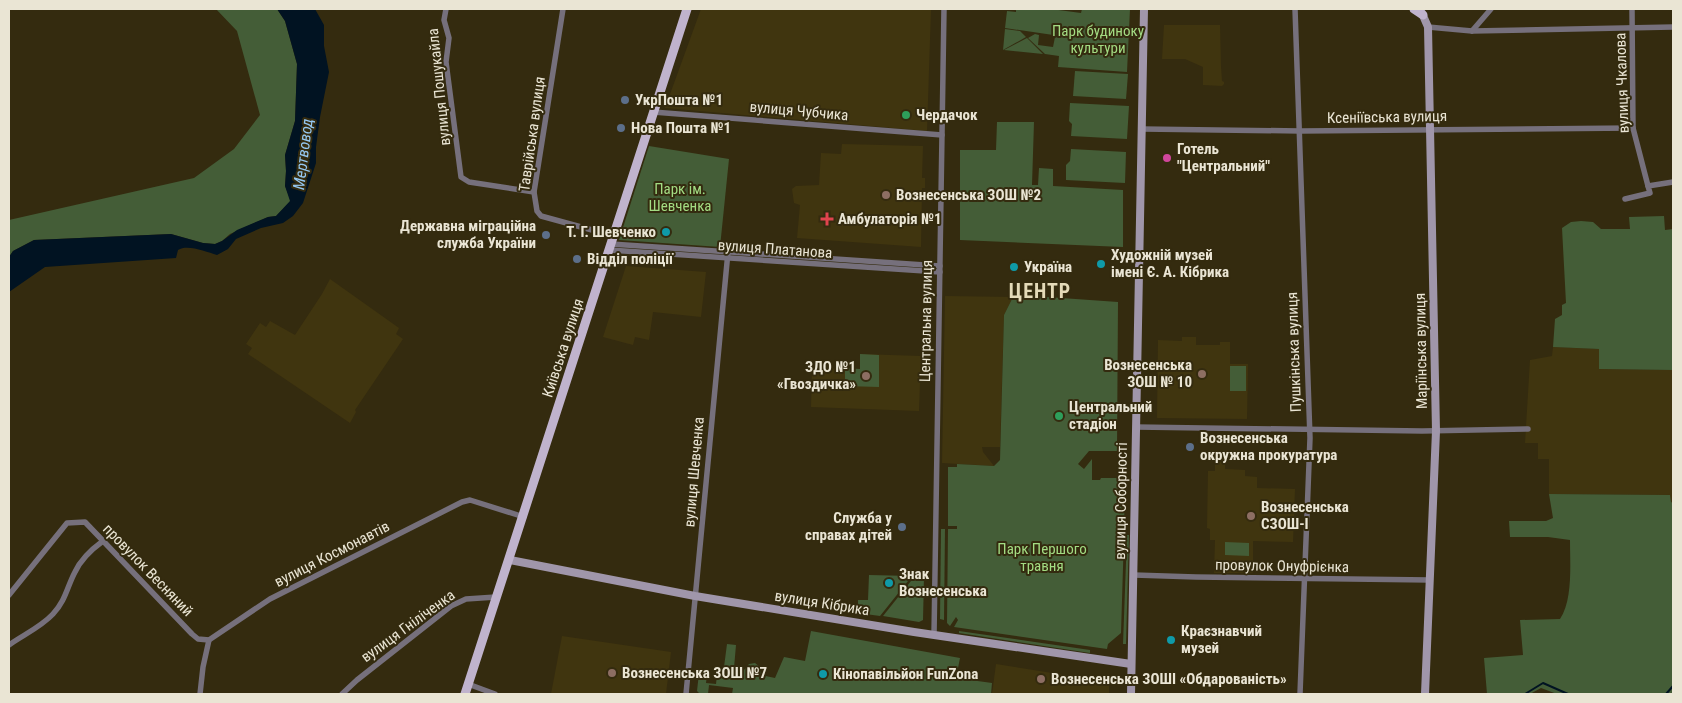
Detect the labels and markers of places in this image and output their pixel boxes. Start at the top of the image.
place label: УкрПошта №1 [635,91,723,109]
marker: УкрПошта №1 [619,94,631,106]
place label: Чердачок [916,106,978,124]
marker: Чердачок [900,109,912,121]
place label: Нова Пошта №1 [631,119,731,137]
marker: Нова Пошта №1 [615,122,627,134]
place label: Готель "Центральний" [1177,140,1270,175]
marker: Готель "Центральний" [1161,152,1173,164]
place label: Вознесенська ЗОШ №2 [896,186,1041,204]
marker: Вознесенська ЗОШ №2 [880,189,892,201]
place label: Амбулаторія №1 [838,210,942,228]
marker: Амбулаторія №1 [820,212,834,226]
place label: Державна міграційна служба України [400,217,536,252]
place label: Т. Г. Шевченко [566,223,656,241]
marker: Т. Г. Шевченко [660,226,672,238]
marker: Державна міграційна служба України [540,229,552,241]
place label: Художній музей імені Є. А. Кібрика [1111,246,1229,281]
place label: Відділ поліції [587,250,674,268]
marker: Відділ поліції [571,253,583,265]
place label: Україна [1024,258,1072,276]
marker: Художній музей імені Є. А. Кібрика [1095,258,1107,270]
marker: Україна [1008,261,1020,273]
place label: Вознесенська ЗОШ № 10 [1104,356,1192,391]
place label: ЗДО №1 «Гвоздичка» [777,358,856,393]
marker: Вознесенська ЗОШ № 10 [1196,368,1208,380]
marker: ЗДО №1 «Гвоздичка» [860,370,872,382]
place label: Центральний стадіон [1069,398,1152,433]
marker: Центральний стадіон [1053,410,1065,422]
place label: Вознесенська окружна прокуратура [1200,429,1337,464]
marker: Вознесенська окружна прокуратура [1184,441,1196,453]
place label: Вознесенська СЗОШ-І [1261,498,1349,533]
place label: Служба у справах дітей [805,509,892,544]
marker: Вознесенська СЗОШ-І [1245,510,1257,522]
marker: Служба у справах дітей [896,521,908,533]
place label: Знак Вознесенська [899,565,987,600]
marker: Знак Вознесенська [883,577,895,589]
place label: Краєзнавчий музей [1181,622,1262,657]
marker: Краєзнавчий музей [1165,634,1177,646]
place label: Вознесенська ЗОШ №7 [622,664,767,682]
place label: Кінопавільйон FunZona [833,665,978,683]
marker: Вознесенська ЗОШ №7 [606,667,618,679]
marker: Кінопавільйон FunZona [817,668,829,680]
place label: Вознесенська ЗОШІ «Обдарованість» [1051,670,1287,688]
marker: Вознесенська ЗОШІ «Обдарованість» [1035,673,1047,685]

